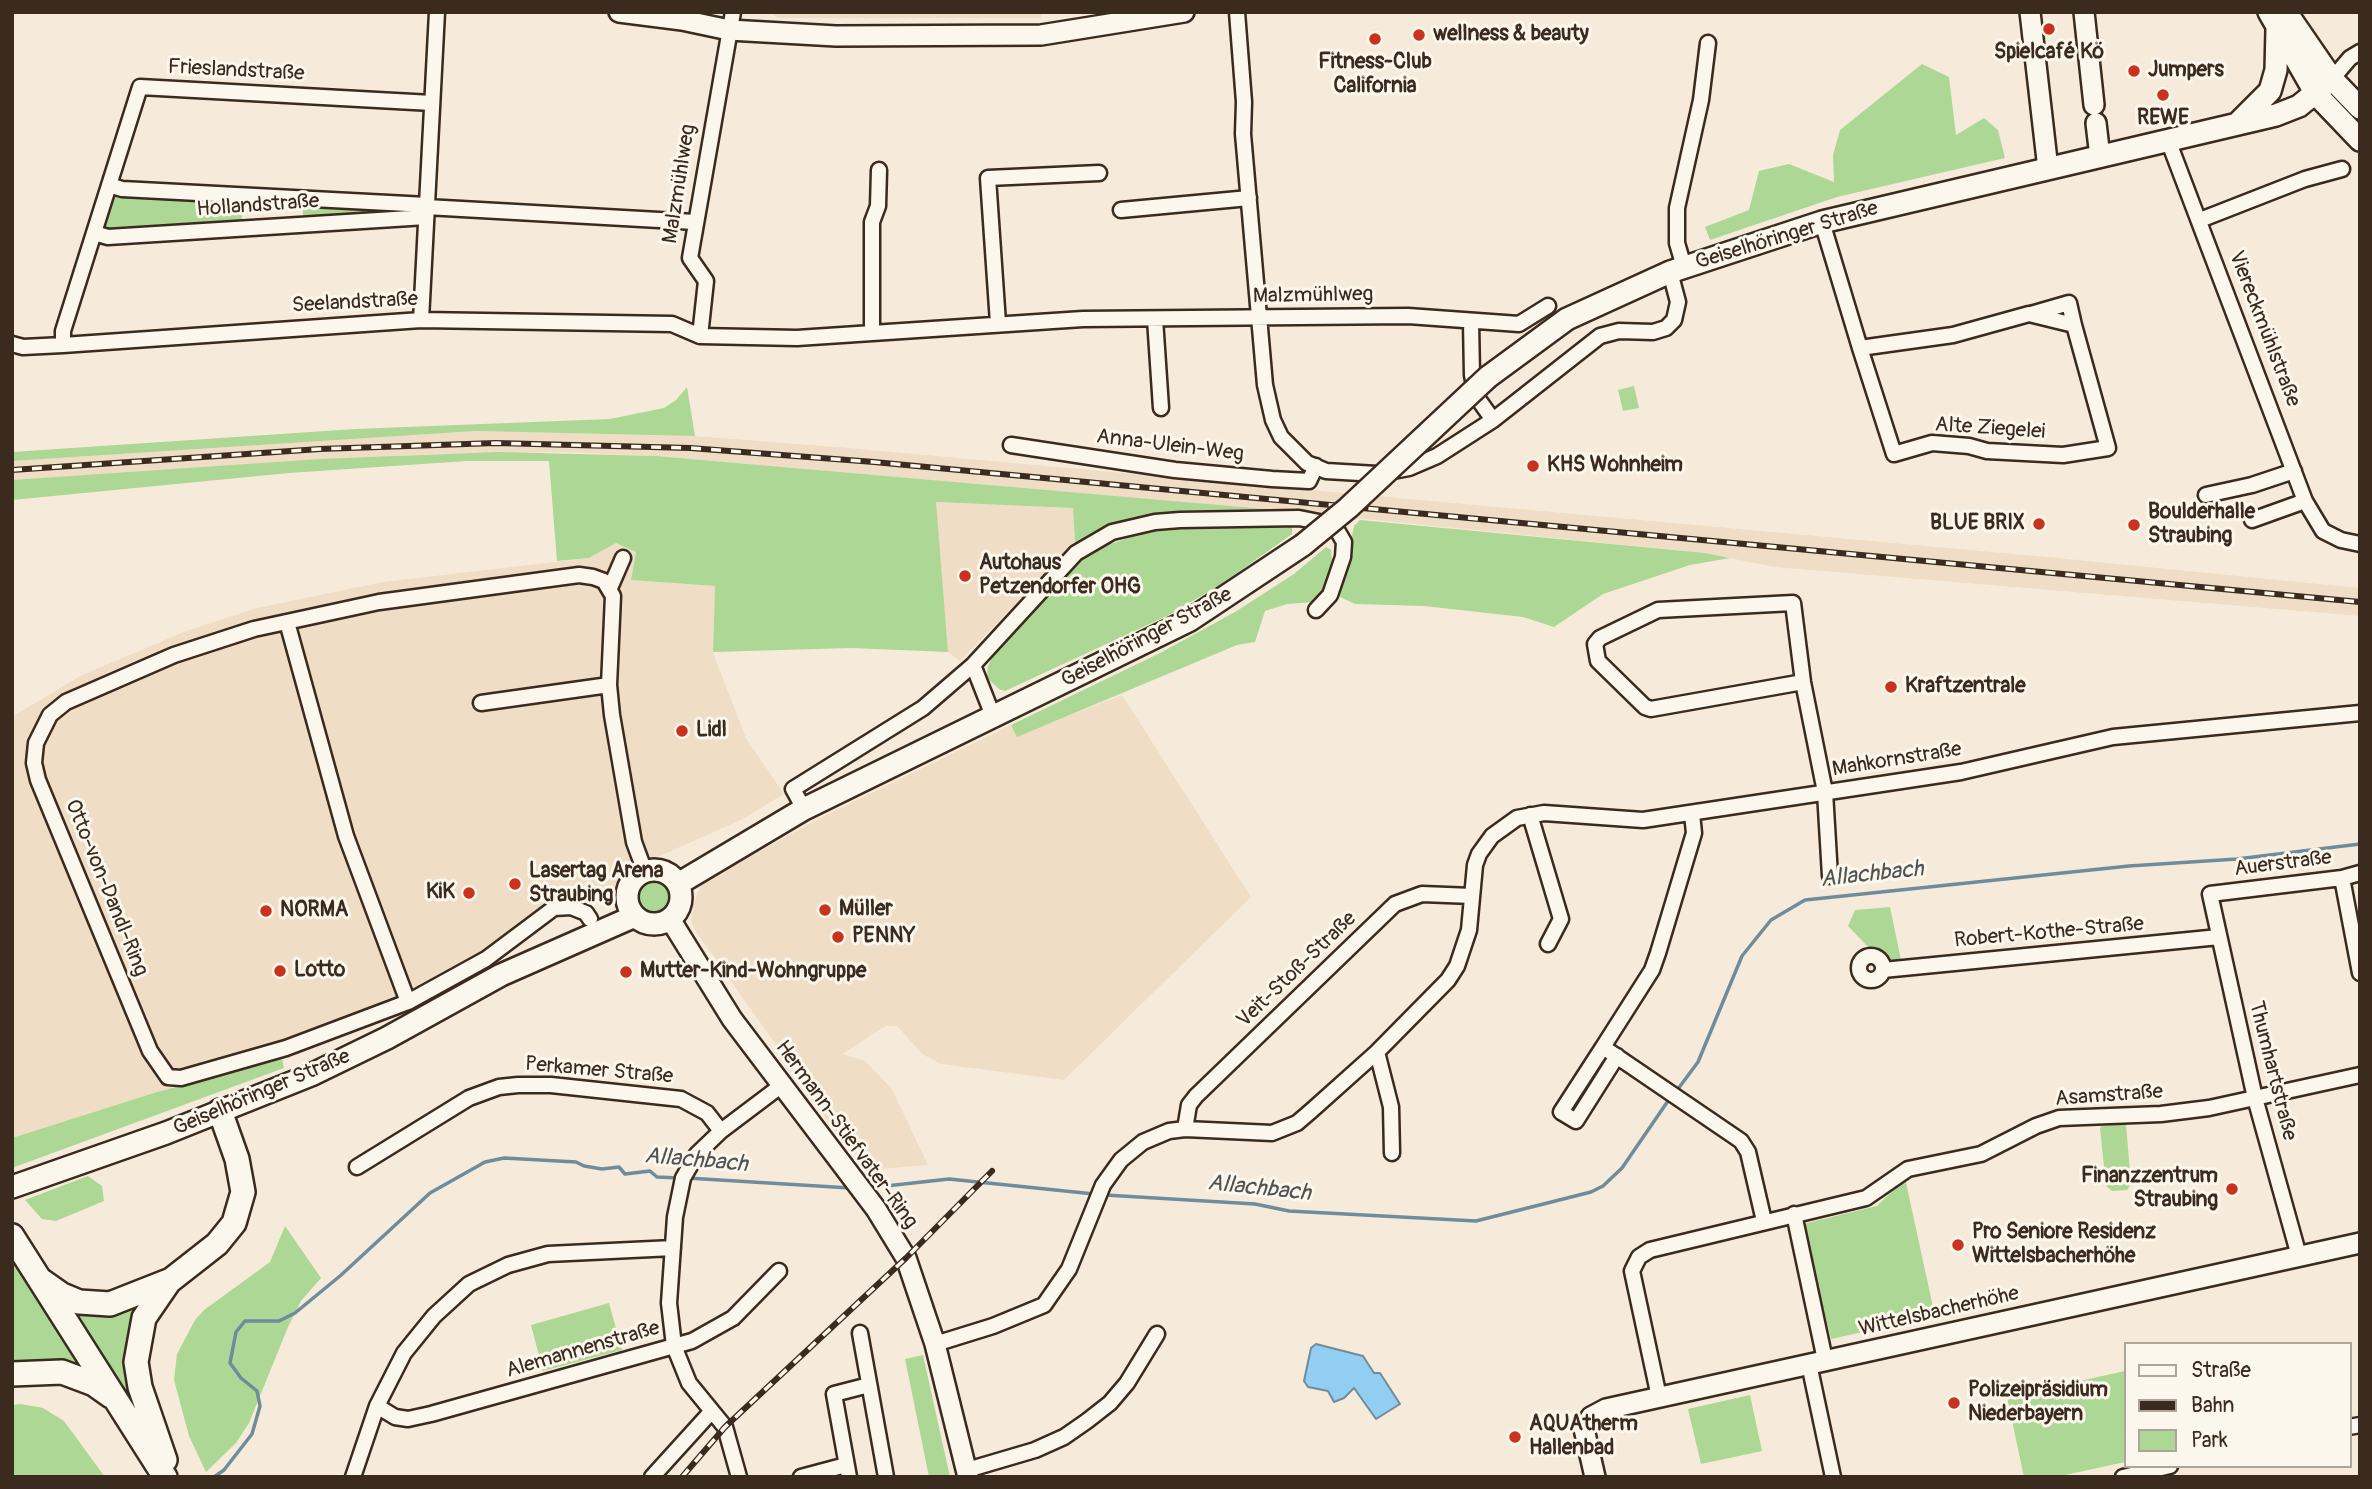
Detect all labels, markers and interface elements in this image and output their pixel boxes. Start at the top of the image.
marker: Spielcafé Kö [2041,21,2057,37]
place label: wellness & beauty [1433,22,1589,48]
marker: wellness & beauty [1411,27,1427,43]
marker: Fitness-Club California [1367,31,1383,47]
place label: Spielcafé Kö [1994,40,2104,66]
place label: Fitness-Club California [1318,50,1432,100]
street label: Frieslandstraße [167,55,305,87]
place label: Jumpers [2148,58,2224,84]
marker: Jumpers [2126,63,2142,79]
marker: REWE [2155,87,2171,103]
place label: REWE [2137,106,2189,132]
street label: Malzmühlweg [658,123,702,245]
street label: Hollandstraße [196,189,320,223]
street label: Geiselhöringer Straße [1693,196,1881,276]
street label: Viereckmühlstraße [2223,248,2305,410]
street label: Malzmühlweg [1253,282,1373,310]
street label: Seelandstraße [291,287,419,319]
street label: Alte Ziegelei [1934,413,2046,445]
street label: Anna-Ulein-Weg [1095,424,1245,468]
place label: KHS Wohnheim [1547,453,1683,479]
marker: KHS Wohnheim [1525,458,1541,474]
place label: Boulderhalle Straubing [2148,500,2255,550]
place label: BLUE BRIX [1930,511,2025,537]
marker: BLUE BRIX [2031,516,2047,532]
marker: Boulderhalle Straubing [2126,517,2142,533]
place label: Autohaus Petzendorfer OHG [979,551,1141,601]
marker: Autohaus Petzendorfer OHG [957,568,973,584]
street label: Geiselhöringer Straße [1057,582,1237,694]
place label: Kraftzentrale [1905,674,2026,700]
marker: Kraftzentrale [1883,679,1899,695]
place label: Lidl [696,718,727,744]
marker: Lidl [674,723,690,739]
street label: Mahkornstraße [1831,737,1963,783]
street label: Otto-von-Dandl-Ring [59,796,153,980]
street label: Auerstraße [2233,846,2333,882]
water label: Allachbach [1819,856,1925,894]
place label: Lasertag Arena Straubing [529,859,663,909]
marker: Lasertag Arena Straubing [507,876,523,892]
place label: KiK [426,880,455,906]
marker: KiK [461,885,477,901]
place label: Müller [839,897,893,923]
place label: NORMA [280,898,348,924]
marker: Müller [817,902,833,918]
marker: NORMA [258,903,274,919]
street label: Veit-Stoß-Straße [1232,907,1362,1033]
street label: Robert-Kothe-Straße [1953,912,2145,954]
place label: PENNY [852,924,916,950]
marker: PENNY [830,929,846,945]
place label: Lotto [294,958,345,984]
place label: Mutter-Kind-Wohngruppe [640,959,866,985]
marker: Lotto [272,963,288,979]
marker: Mutter-Kind-Wohngruppe [618,964,634,980]
street label: Thumhartstraße [2243,999,2301,1143]
street label: Hermann-Stiefvater-Ring [769,1036,923,1234]
street label: Geiselhöringer Straße [170,1044,354,1142]
street label: Perkamer Straße [524,1052,674,1090]
street label: Asamstraße [2054,1080,2164,1112]
water label: Allachbach [643,1143,749,1179]
place label: Finanzzentrum Straubing [2081,1164,2218,1214]
water label: Allachbach [1206,1170,1312,1208]
marker: Finanzzentrum Straubing [2224,1181,2240,1197]
place label: Pro Seniore Residenz Wittelsbacherhöhe [1972,1220,2156,1270]
marker: Pro Seniore Residenz Wittelsbacherhöhe [1950,1237,1966,1253]
street label: Wittelsbacherhöhe [1857,1281,2021,1343]
street label: Alemannenstraße [503,1316,663,1384]
legend [2124,1342,2351,1468]
text: Straße [2191,1357,2251,1384]
place label: Polizeipräsidium Niederbayern [1968,1378,2108,1428]
text: Bahn [2191,1392,2234,1419]
marker: Polizeipräsidium Niederbayern [1946,1395,1962,1411]
place label: AQUAtherm Hallenbad [1529,1412,1638,1462]
text: Park [2191,1427,2228,1454]
marker: AQUAtherm Hallenbad [1507,1429,1523,1445]

